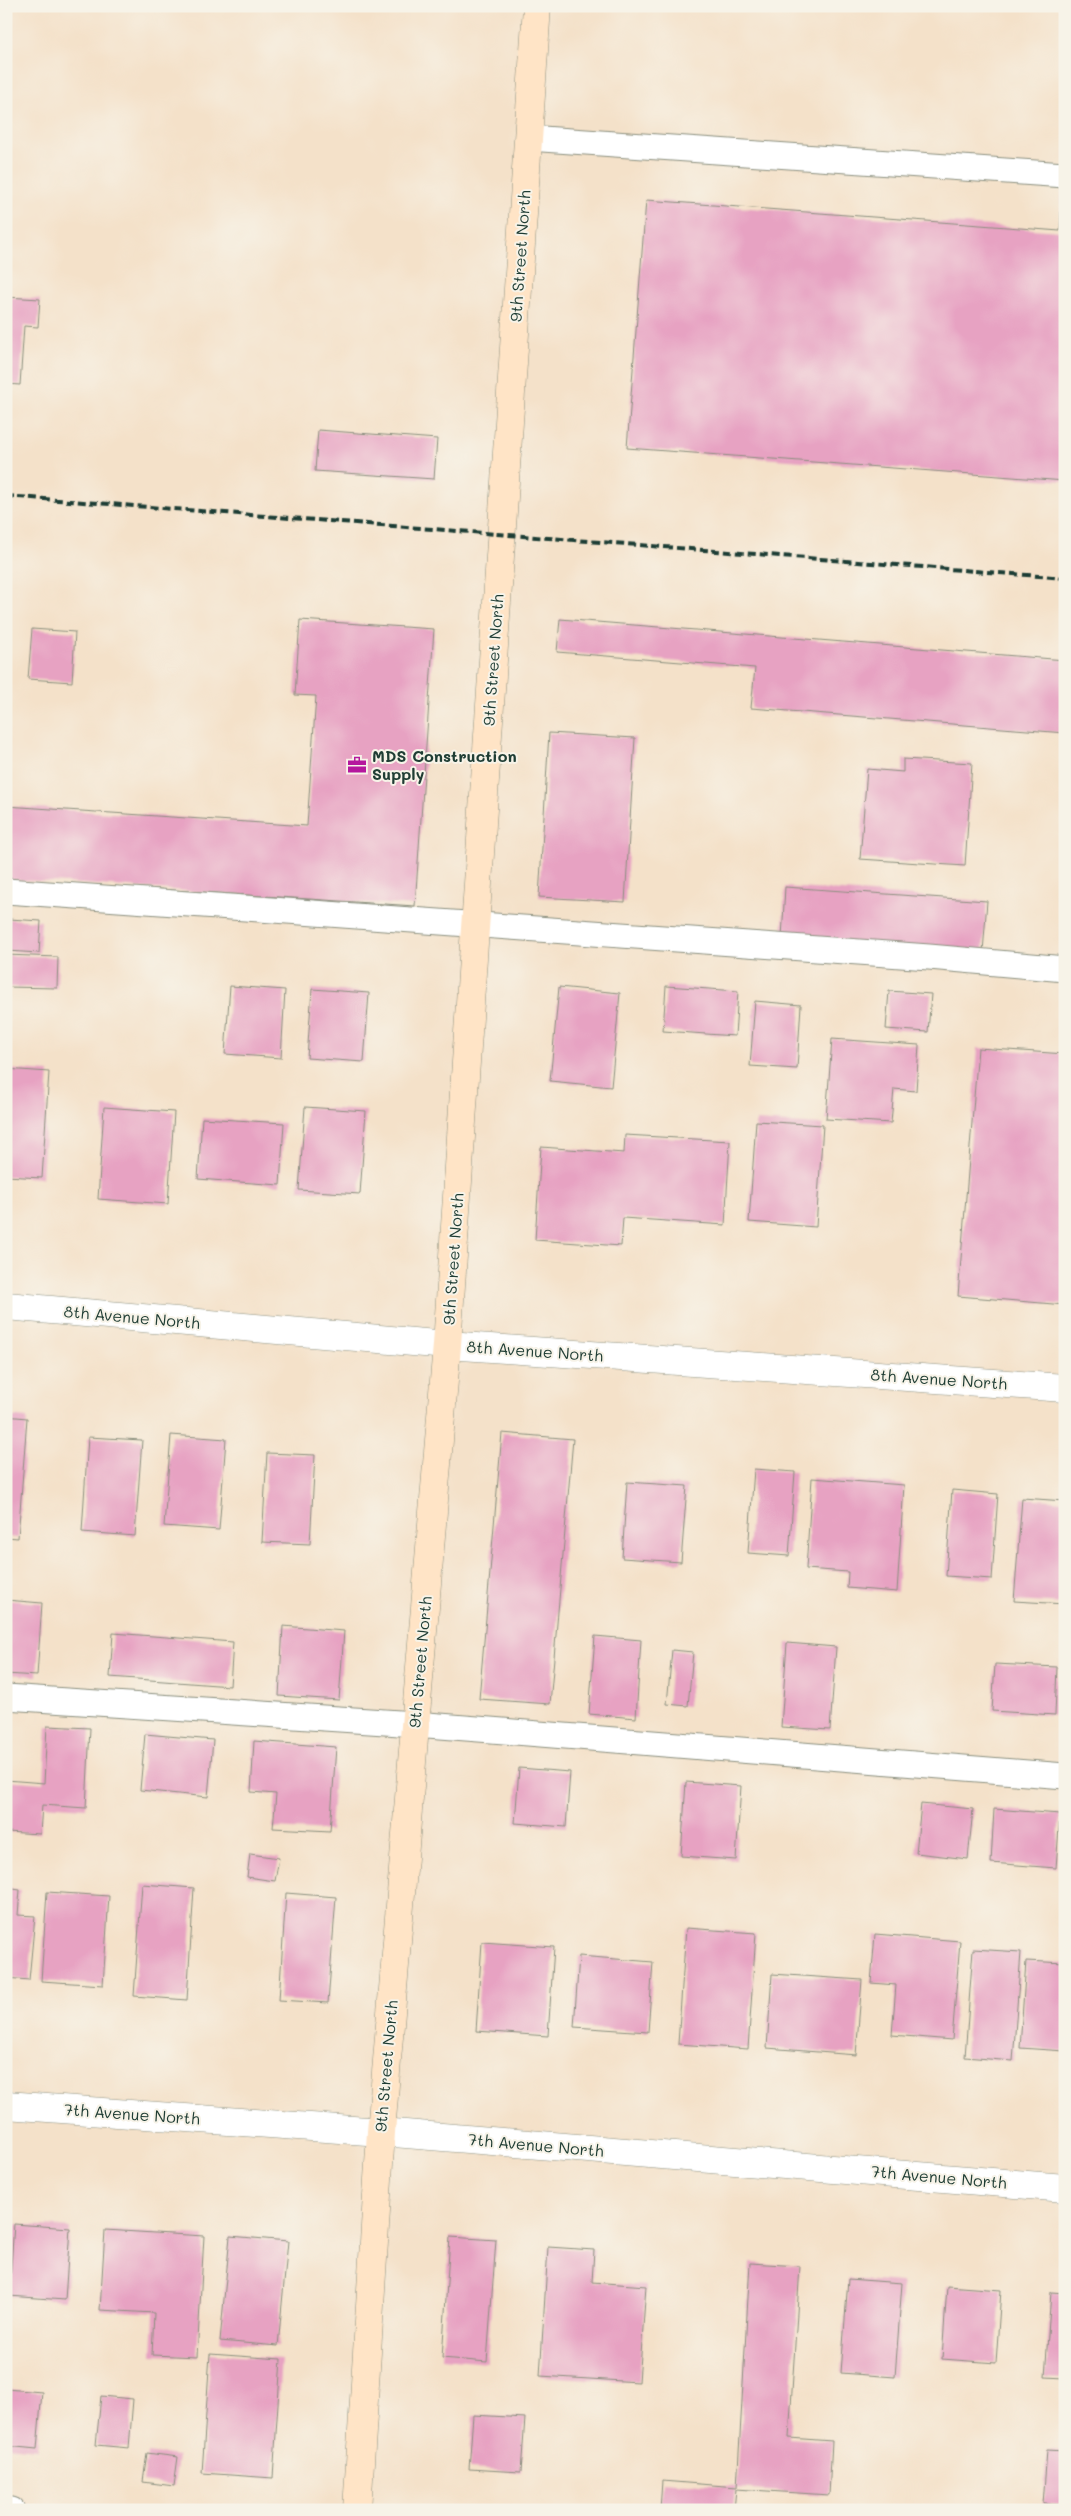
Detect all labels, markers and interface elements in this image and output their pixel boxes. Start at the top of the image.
street label: 9th Street North [504,189,535,323]
street label: 9th Street North [477,593,508,727]
place label: MDS Construction Supply [372,745,517,784]
office icon: MDS Construction Supply [346,754,368,776]
street label: 9th Street North [437,1192,468,1326]
street label: 8th Avenue North [63,1300,201,1333]
street label: 8th Avenue North [466,1335,604,1366]
street label: 8th Avenue North [870,1363,1008,1394]
street label: 9th Street North [403,1595,436,1729]
street label: 9th Street North [369,1999,402,2133]
street label: 7th Avenue North [63,2098,201,2129]
street label: 7th Avenue North [467,2128,605,2161]
street label: 7th Avenue North [870,2160,1008,2193]

